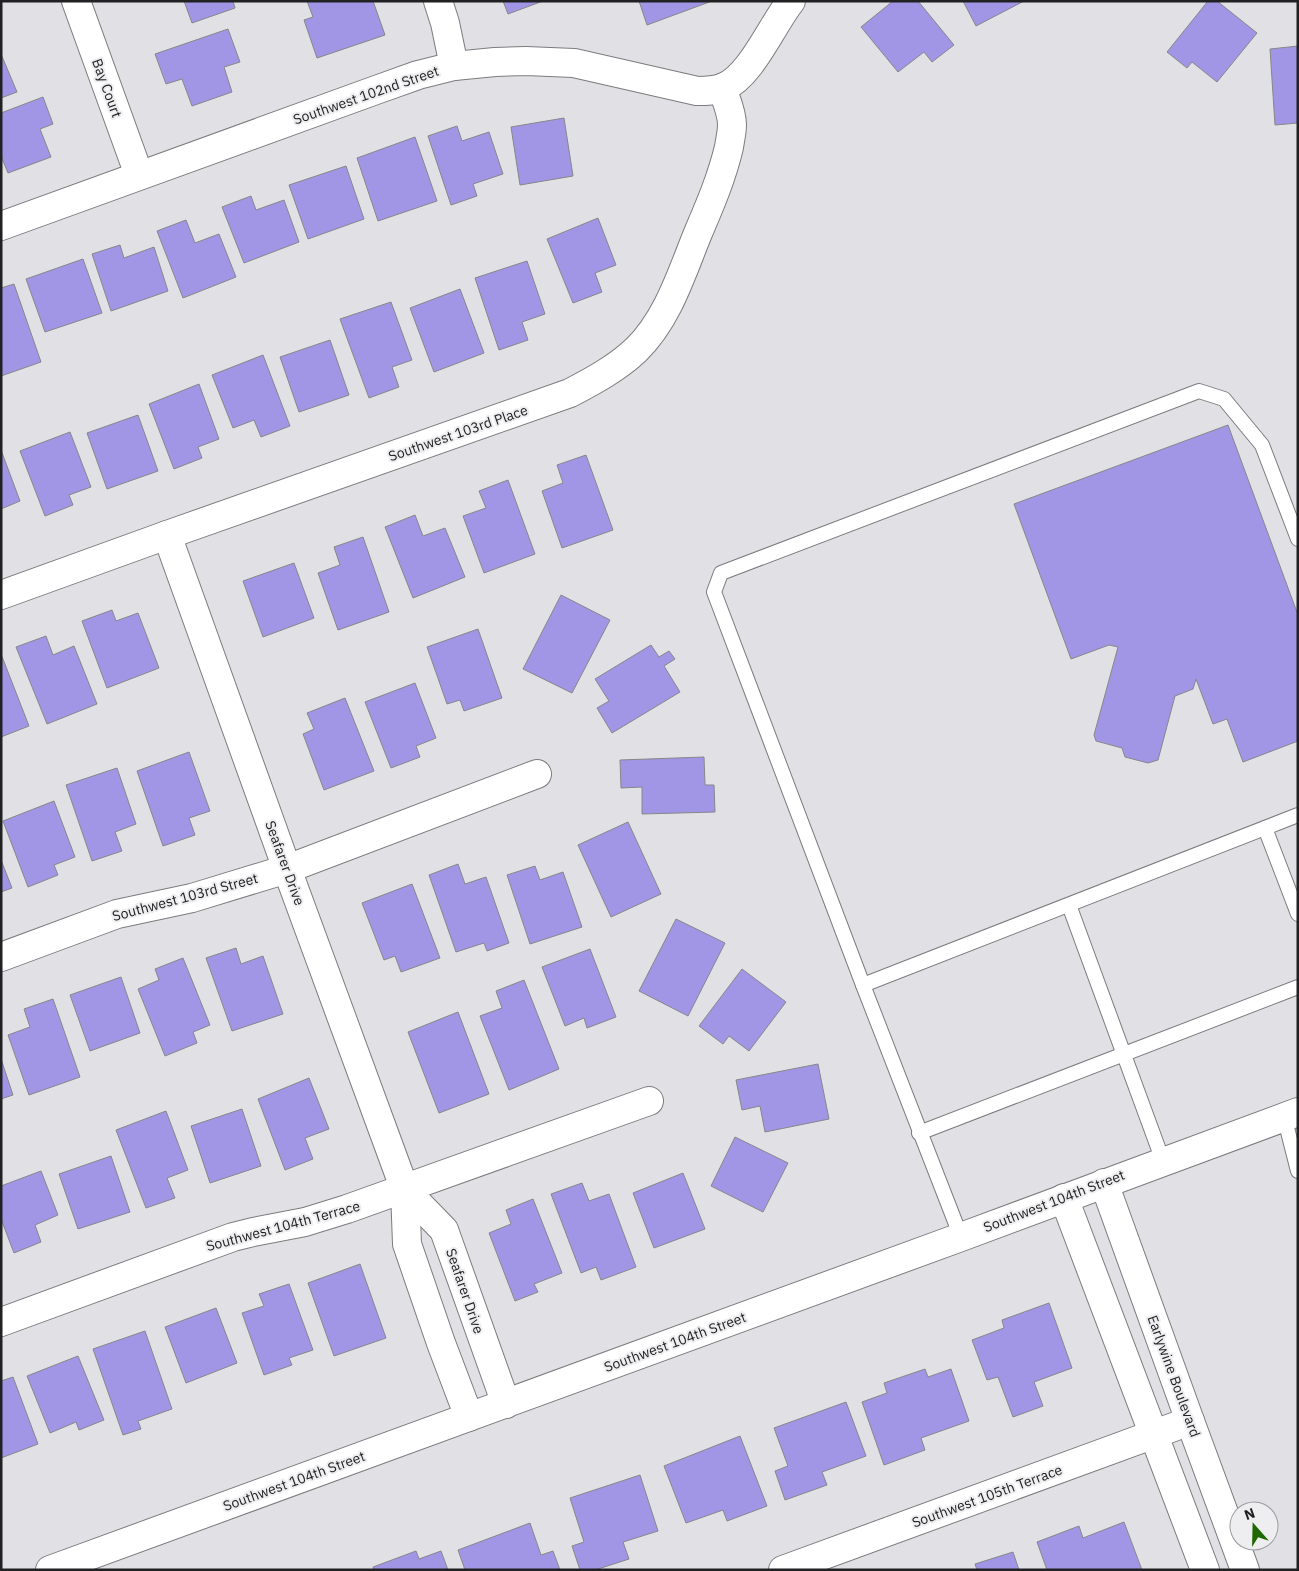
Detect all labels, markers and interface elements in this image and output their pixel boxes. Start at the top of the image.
street label: Bay Court [88,56,126,120]
street label: Southwest 102nd Street [291,62,441,128]
street label: Southwest 103rd Place [386,401,530,465]
street label: Seafarer Drive [261,818,309,908]
street label: Southwest 103rd Street [110,869,260,925]
street label: Southwest 104th Street [981,1166,1127,1236]
street label: Southwest 104th Terrace [204,1197,362,1255]
street label: Seafarer Drive [442,1246,488,1336]
street label: Southwest 104th Street [602,1308,749,1376]
street label: Earlywine Boulevard [1144,1313,1204,1439]
street label: Southwest 104th Street [221,1447,368,1515]
street label: Southwest 105th Terrace [909,1460,1065,1532]
north arrow [1229,1501,1279,1551]
text: N [1242,1504,1257,1524]

